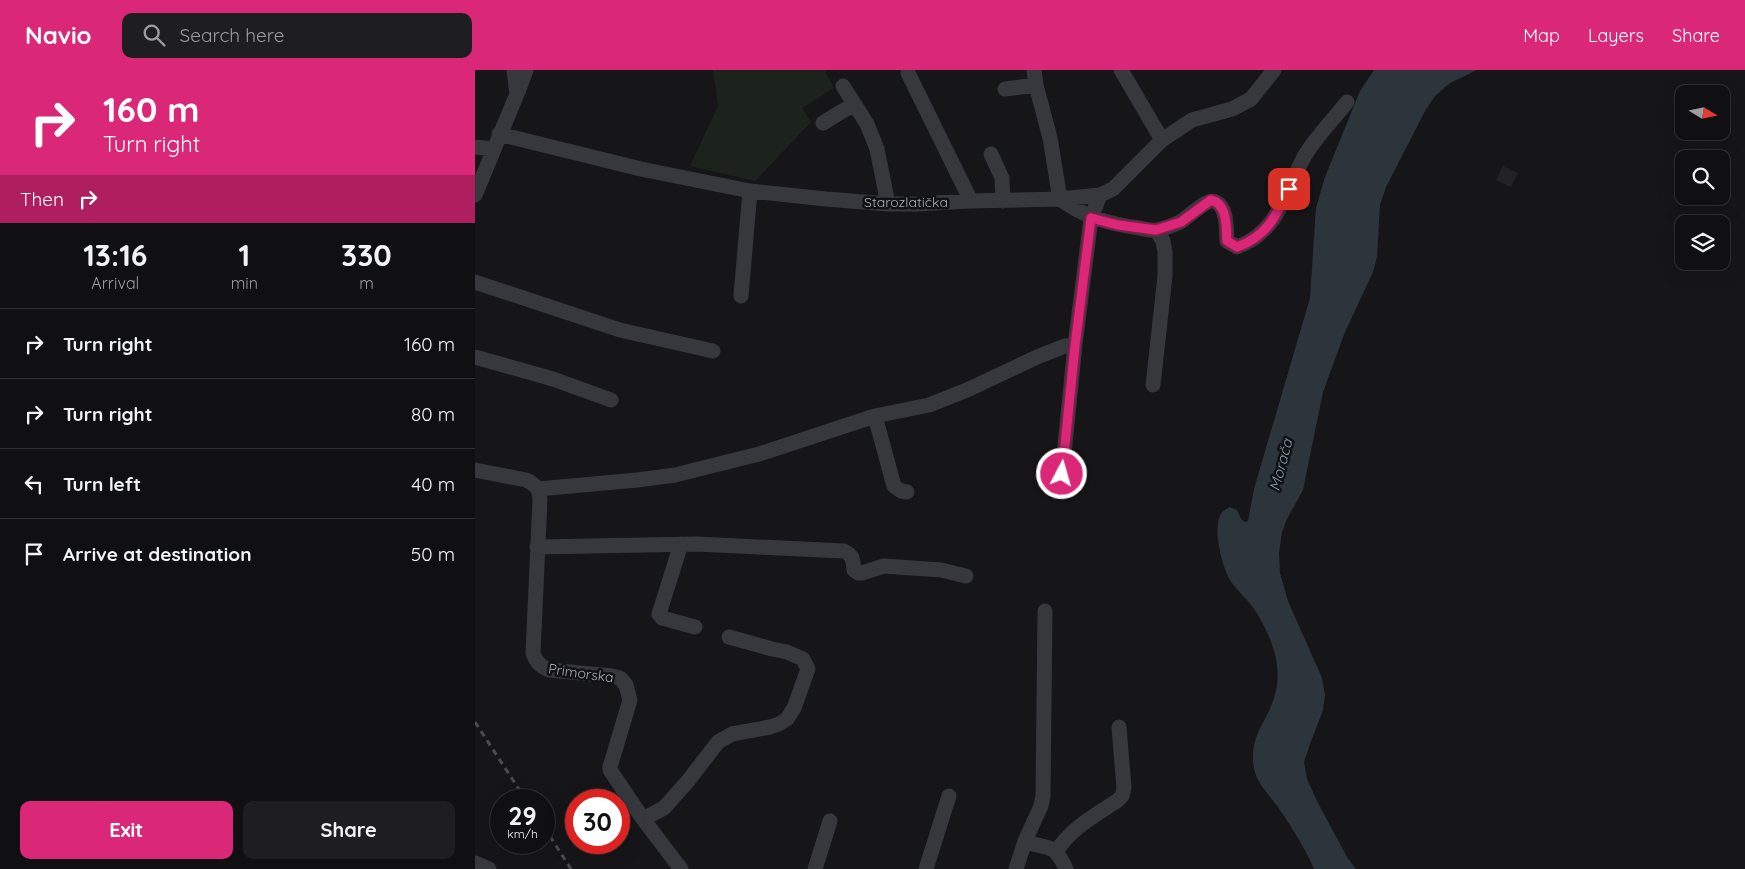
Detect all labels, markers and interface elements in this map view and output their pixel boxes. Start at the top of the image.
search box [122,13,472,58]
text: Navio [25,20,92,50]
icon: search [140,21,168,49]
text: Search here [180,23,284,47]
text: Map [1523,24,1560,47]
text: Layers [1588,24,1644,47]
text: Share [1672,24,1720,47]
north arrow [1675,85,1730,140]
map controls [1675,85,1730,270]
text: 160 m [103,87,200,131]
icon: right [20,90,85,155]
text: Turn right [103,130,200,158]
button: search [1675,150,1730,205]
pin [1268,168,1310,210]
icon: arrive [1275,175,1303,203]
icon: right [74,185,102,213]
text: Then [20,187,64,211]
street label: Starozlatička [864,193,948,211]
button: layers [1675,215,1730,270]
text: 13:16 [83,236,147,274]
text: 1 [238,236,250,274]
text: 330 [341,236,392,274]
text: Arrival [91,273,139,293]
text: min [231,273,258,293]
text: m [359,273,374,293]
icon: right [20,330,48,358]
text: Turn right [63,332,152,356]
text: 160 m [404,332,455,356]
icon: right [20,400,48,428]
text: Turn right [63,402,152,426]
text: 80 m [411,402,455,426]
water label: Morača [1264,436,1297,493]
position arrow [1035,447,1087,499]
icon: left [20,470,48,498]
text: Turn left [63,472,141,496]
text: 40 m [411,472,455,496]
icon: arrive [20,540,48,568]
text: Arrive at destination [63,542,252,566]
text: 50 m [411,542,455,566]
street label: Primorska [547,660,615,686]
speed limit sign: 30 [565,789,630,854]
text: 29 [508,800,537,831]
button: Exit [20,801,233,859]
button: Share [243,801,455,859]
text: km/h [507,826,538,841]

